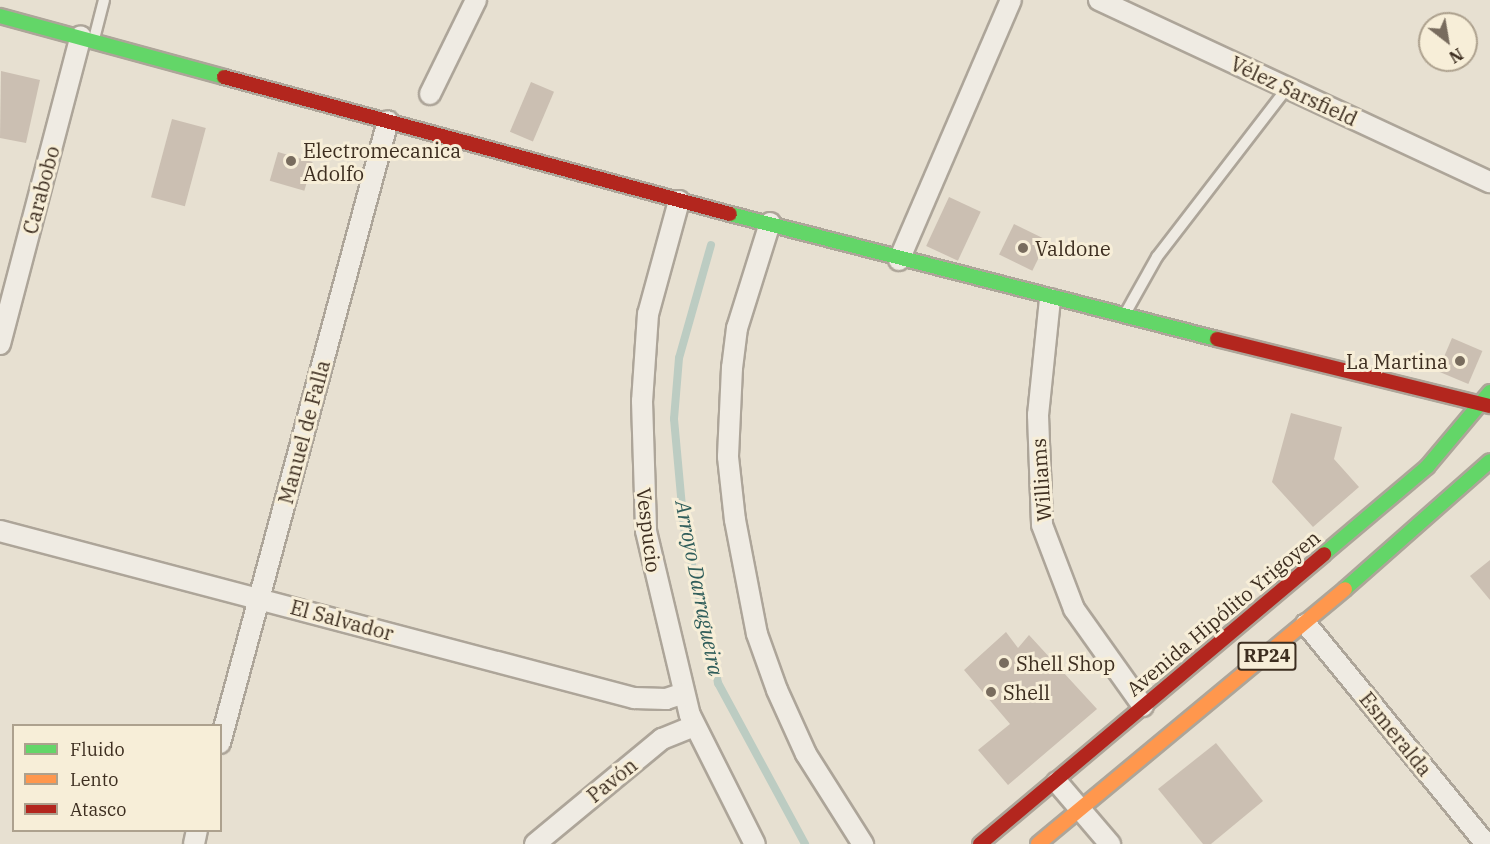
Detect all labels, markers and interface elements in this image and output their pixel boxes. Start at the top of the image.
north arrow [1418,12,1478,72]
text: N [1446,44,1467,68]
street label: Vélez Sarsfield [1227,51,1361,131]
place label: Electromecanica Adolfo [303,138,461,185]
street label: Carabobo [18,143,64,237]
marker: Electromecanica Adolfo [284,154,298,168]
place label: Valdone [1035,236,1111,260]
marker: Valdone [1016,241,1030,255]
place label: La Martina [1346,349,1448,373]
marker: La Martina [1453,354,1467,368]
street label: Manuel de Falla [273,357,335,507]
street label: Williams [1026,438,1056,522]
street label: Vespucio [632,486,666,574]
water label: Arroyo Darragueira [671,498,729,678]
street label: Avenida Hipólito Yrigoyen [1121,525,1325,701]
street label: El Salvador [288,595,396,645]
road number: RP24 [1237,641,1297,671]
place label: Shell Shop [1016,651,1115,675]
marker: Shell Shop [997,656,1011,670]
place label: Shell [1003,680,1050,704]
marker: Shell [984,685,998,699]
street label: Esmeralda [1355,687,1437,781]
legend [12,724,222,832]
text: Fluido [70,738,125,761]
street label: Pavón [582,753,642,807]
text: Lento [70,768,118,791]
text: Atasco [70,798,126,821]

